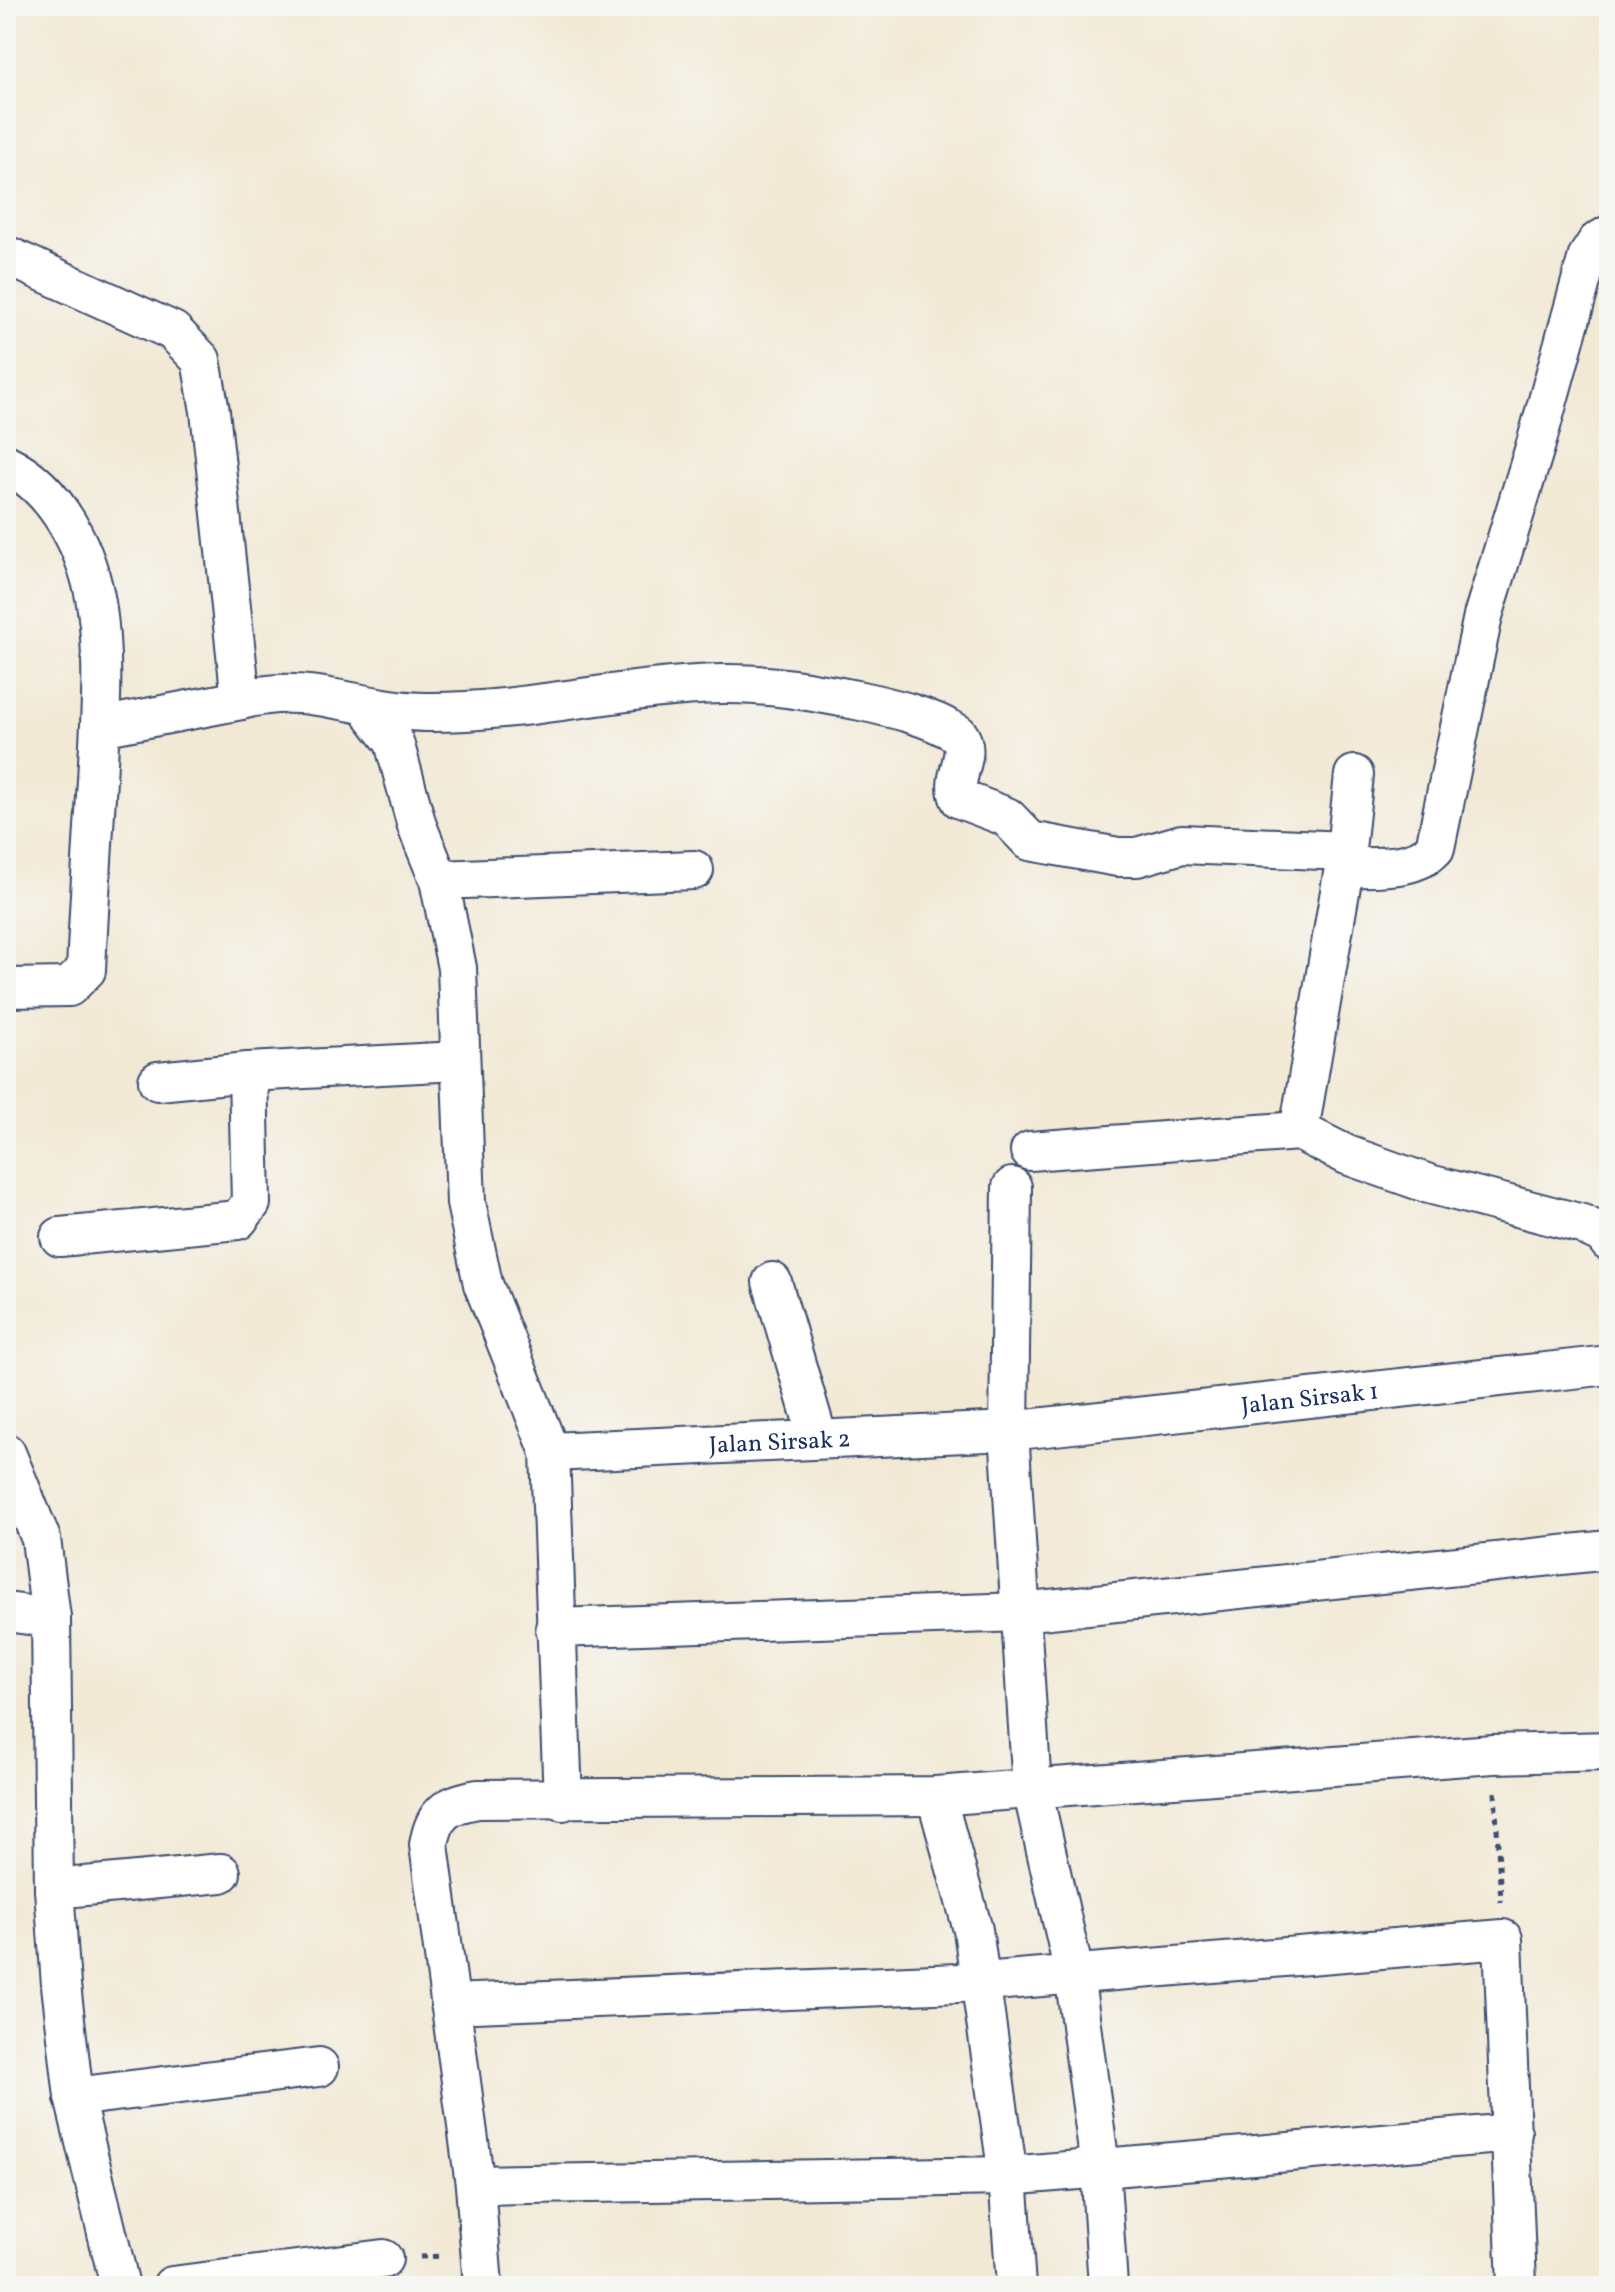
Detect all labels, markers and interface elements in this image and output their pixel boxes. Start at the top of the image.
street label: Jalan Sirsak 1 [1239,1375,1380,1424]
street label: Jalan Sirsak 2 [708,1423,851,1464]

